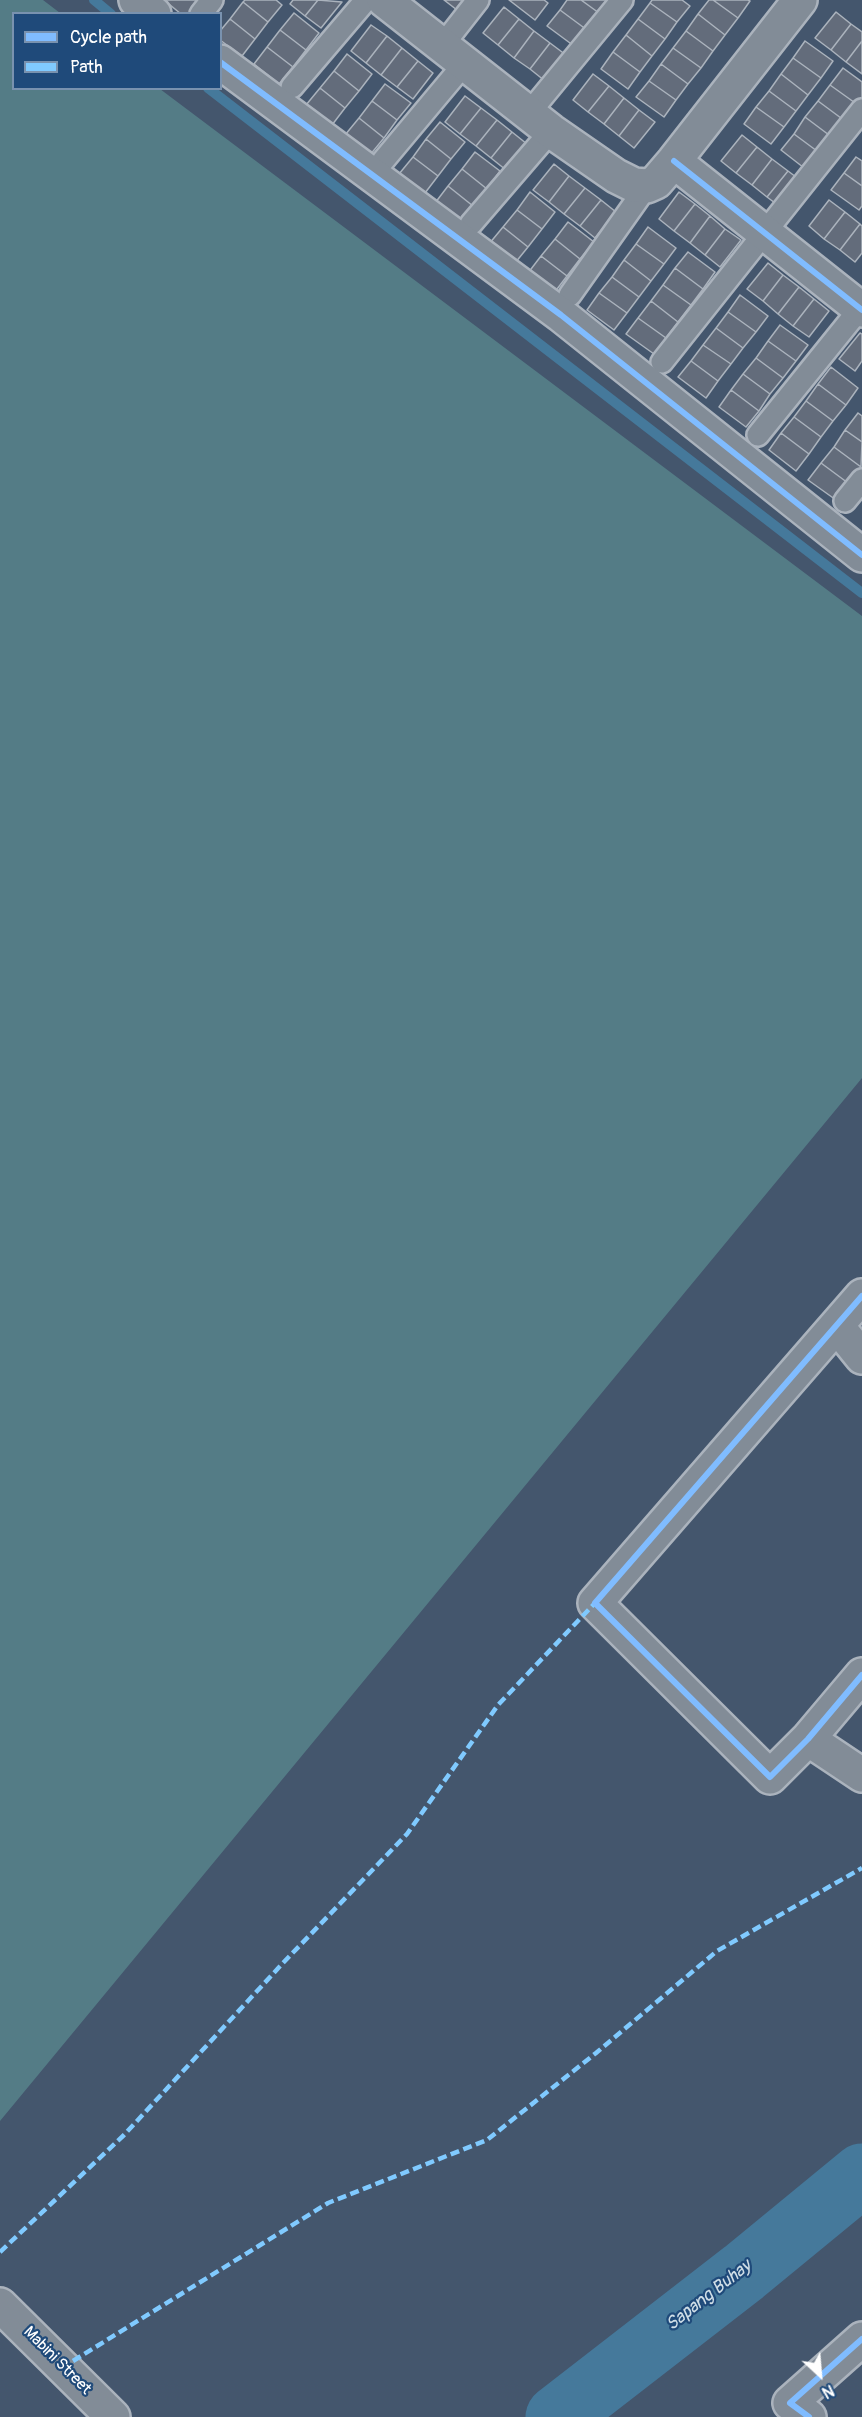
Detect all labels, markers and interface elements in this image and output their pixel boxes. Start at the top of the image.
legend [12,12,222,90]
text: Cycle path [70,26,147,49]
text: Path [70,56,103,79]
water label: Sapang Buhay [662,2256,756,2336]
street label: Mabini Street [19,2323,95,2399]
north arrow [790,2345,850,2405]
text: N [819,2380,837,2403]

